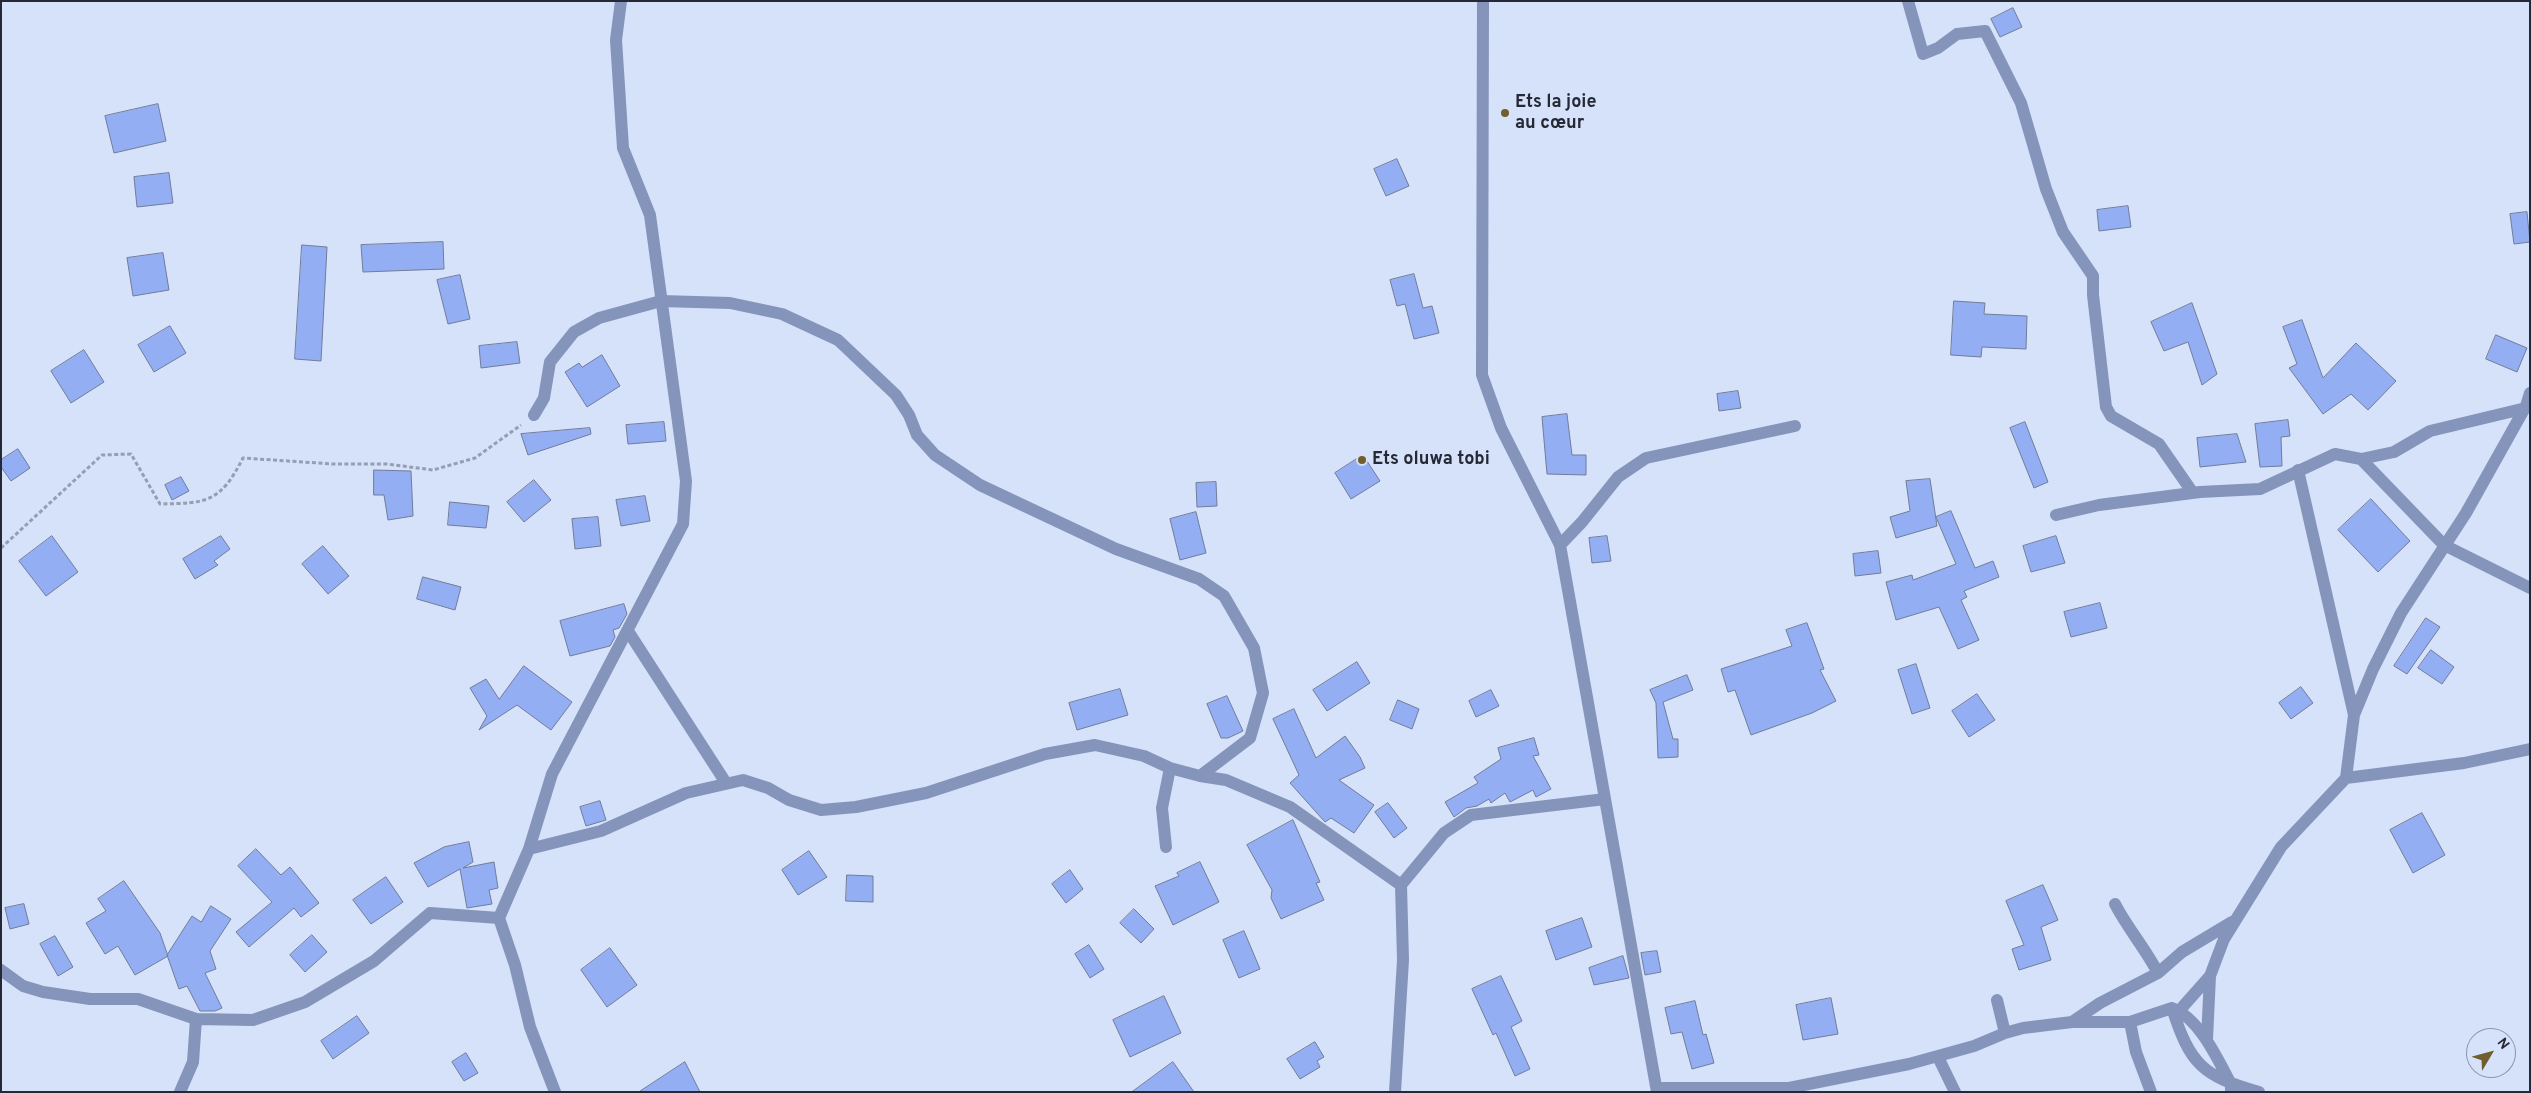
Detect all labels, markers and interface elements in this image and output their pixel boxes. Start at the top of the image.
place label: Ets la joie au cœur [1515,92,1596,134]
marker: Ets la joie au cœur [1499,107,1511,119]
place label: Ets oluwa tobi [1372,449,1490,471]
marker: Ets oluwa tobi [1356,454,1368,466]
north arrow [2466,1028,2516,1078]
text: N [2493,1035,2512,1053]

